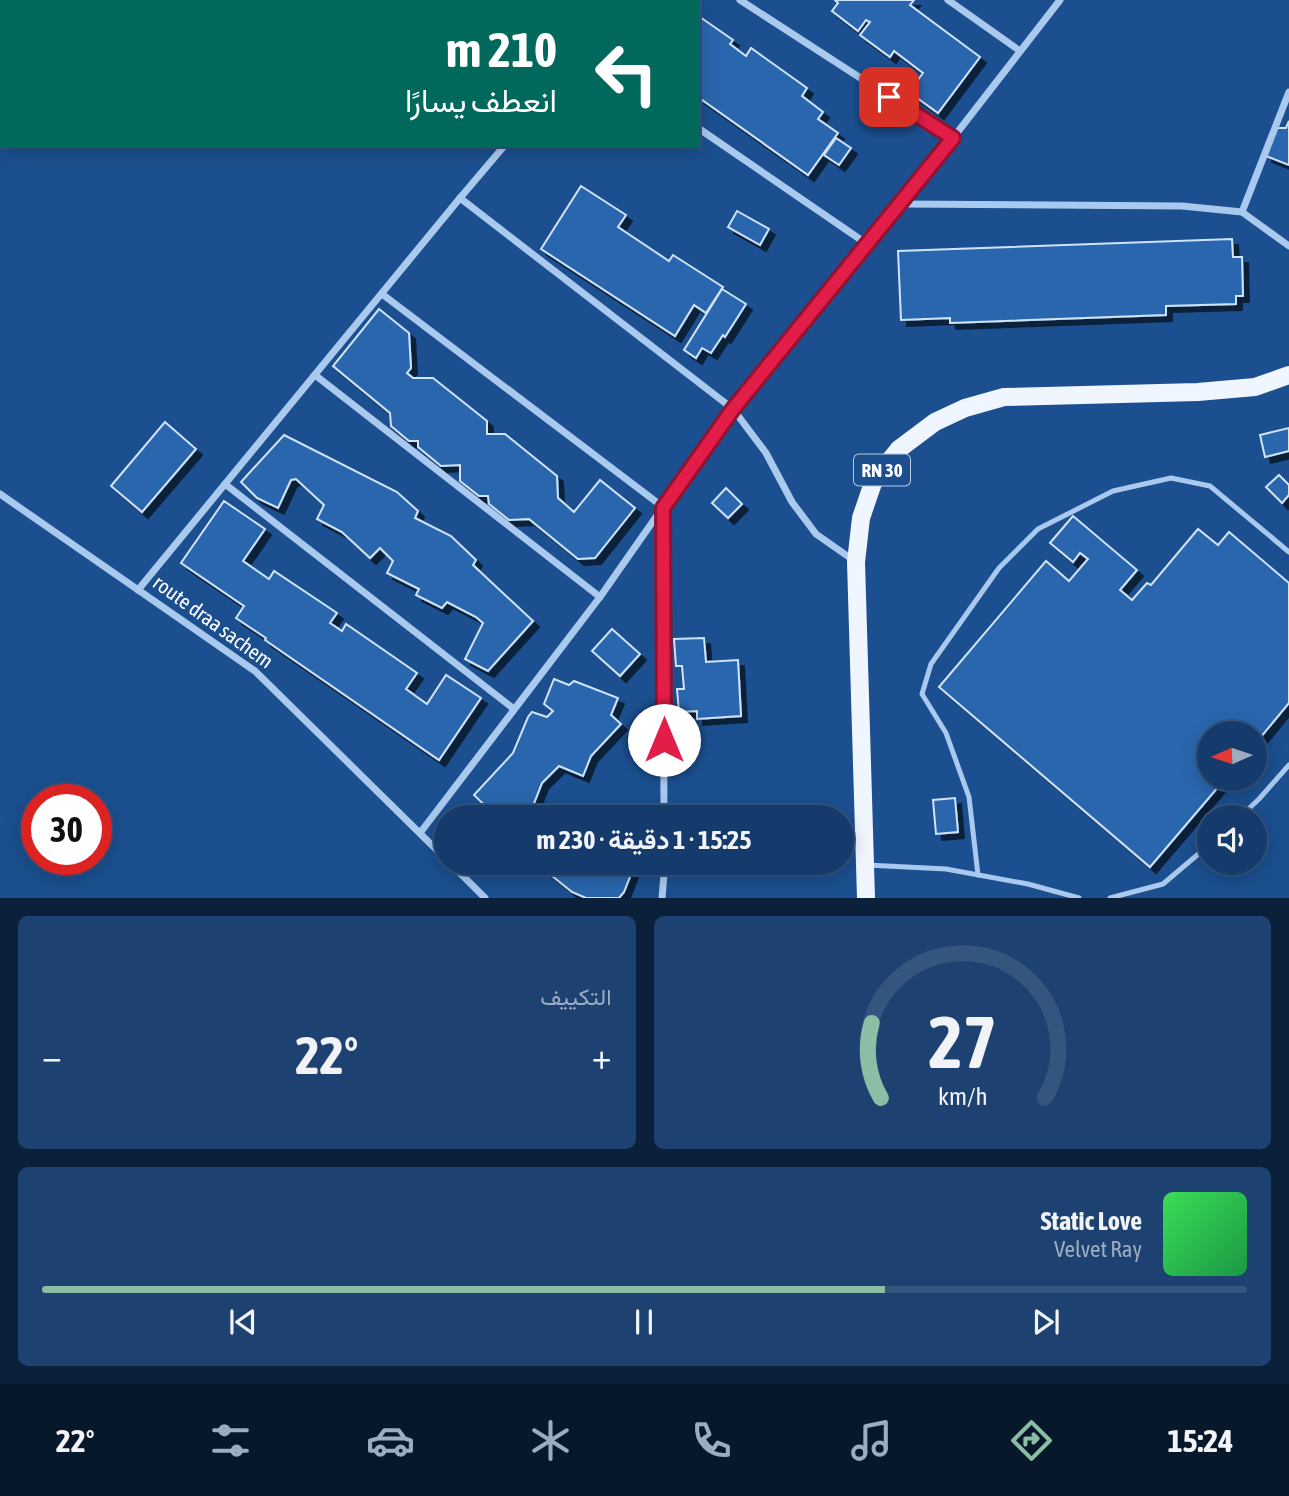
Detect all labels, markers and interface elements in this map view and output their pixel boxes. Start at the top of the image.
text: 210 m [446,21,557,77]
icon: left [581,28,672,119]
pin [859,67,919,127]
icon: arrive [870,78,908,116]
text: انعطف يسارًا [405,82,557,119]
road number: RN 30 [854,454,910,485]
street label: route draa sachem [149,570,278,673]
position arrow [627,703,701,777]
north arrow [1197,721,1267,791]
map controls [1197,721,1267,875]
speed limit sign: 30 [21,784,112,875]
button: sound [1197,805,1267,875]
text: 15:25 · 1 دقيقة · 230 m [537,825,751,855]
text: التكييف [540,984,612,1010]
text: 27 [928,1001,996,1084]
text: 22° [295,1025,358,1085]
text: − [42,1034,62,1077]
text: + [592,1034,611,1077]
text: km/h [937,1082,987,1110]
text: Static Love [1041,1206,1142,1236]
text: Velvet Ray [1054,1236,1142,1262]
icon: previous [224,1303,262,1341]
icon: pause [625,1303,663,1341]
icon: next [1027,1303,1065,1341]
icon: filters [206,1416,255,1465]
icon: car [366,1416,415,1465]
icon: climate [526,1416,575,1465]
icon: phone [687,1416,736,1465]
icon: music [847,1416,896,1465]
icon: directions [1007,1416,1056,1465]
text: 22° [56,1422,95,1459]
text: 15:24 [1168,1422,1233,1459]

